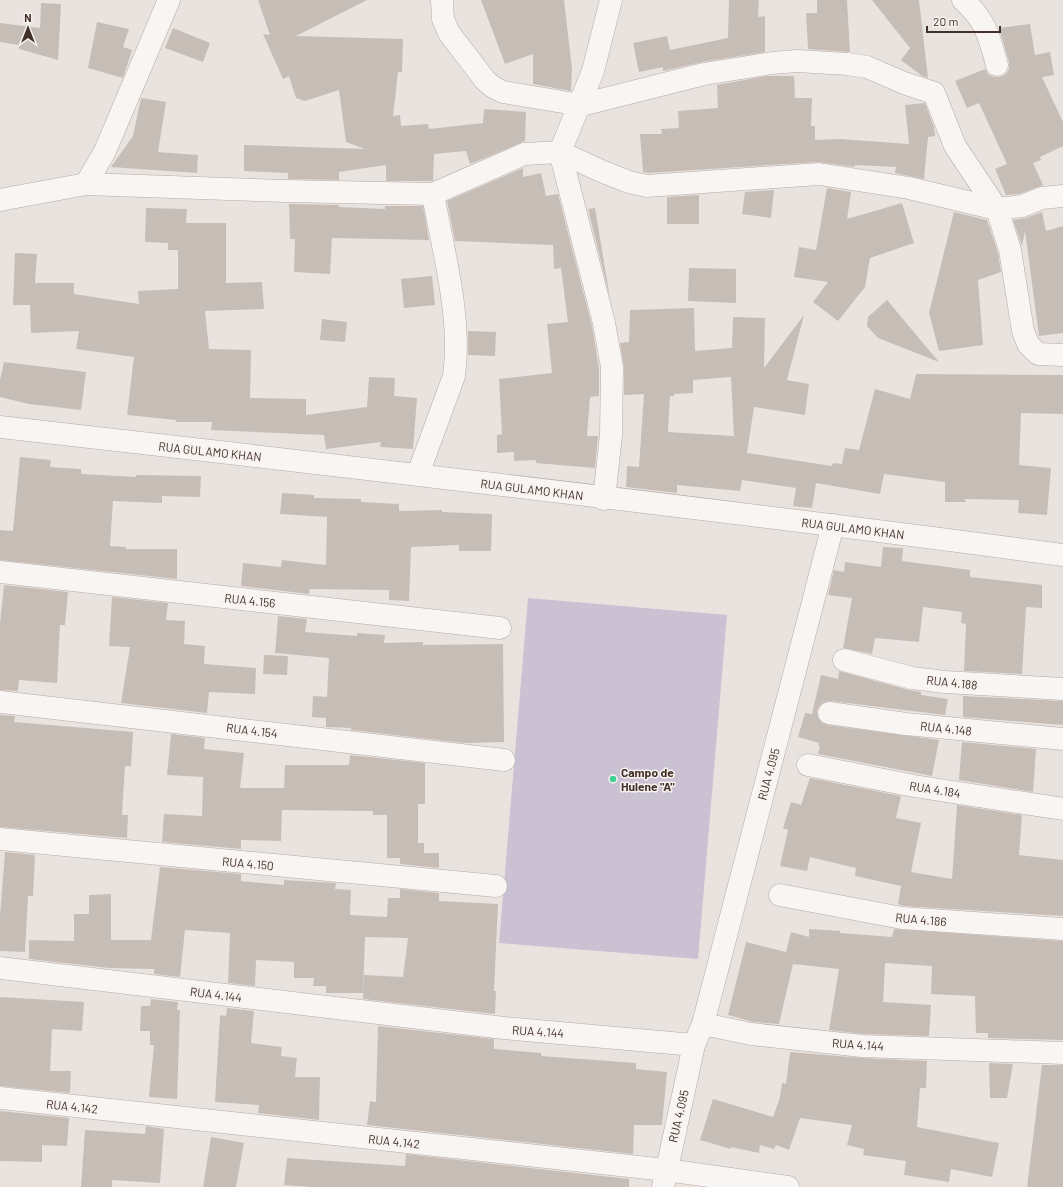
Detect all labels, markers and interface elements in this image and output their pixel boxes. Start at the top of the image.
north arrow [8,8,48,48]
scale bar [927,8,1000,34]
text: N [24,11,32,24]
text: 20 m [933,14,959,28]
street label: RUA GULAMO KHAN [158,439,262,463]
street label: RUA GULAMO KHAN [480,476,584,502]
street label: RUA GULAMO KHAN [801,515,905,541]
street label: RUA 4.156 [224,590,276,610]
street label: RUA 4.188 [926,672,978,692]
street label: RUA 4.148 [920,718,972,738]
street label: RUA 4.154 [226,720,278,740]
street label: RUA 4.095 [754,746,782,802]
place label: Campo de Hulene "A" [621,765,675,793]
marker: Campo de Hulene "A" [608,774,618,784]
street label: RUA 4.184 [908,778,962,800]
street label: RUA 4.150 [222,854,274,872]
street label: RUA 4.186 [895,910,947,928]
street label: RUA 4.144 [189,984,243,1004]
street label: RUA 4.144 [512,1022,564,1040]
street label: RUA 4.144 [832,1035,884,1053]
street label: RUA 4.095 [665,1088,691,1144]
street label: RUA 4.142 [45,1096,99,1116]
street label: RUA 4.142 [367,1131,421,1151]

